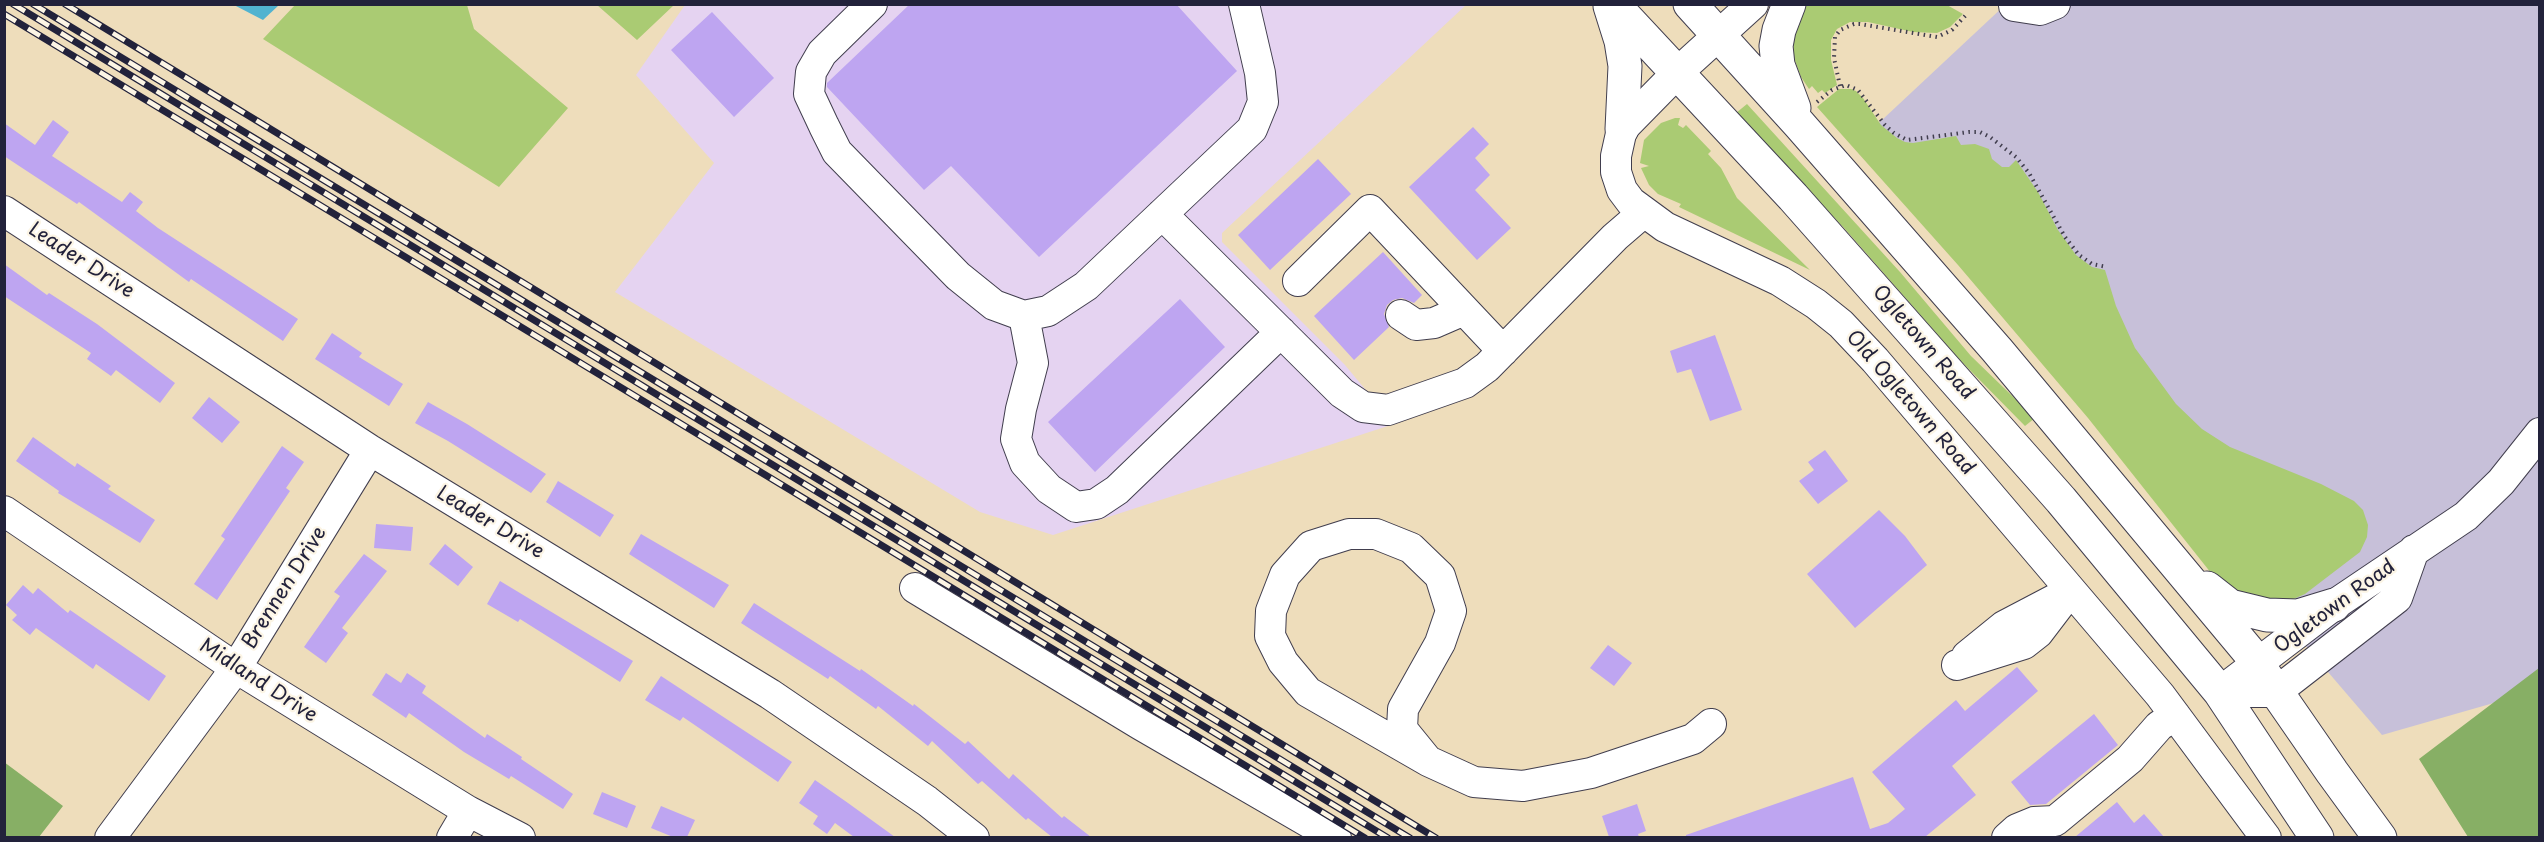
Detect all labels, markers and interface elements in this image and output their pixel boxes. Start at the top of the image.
street label: Leader Drive [24,218,138,304]
street label: Ogletown Road [1867,281,1979,405]
street label: Old Ogletown Road [1841,326,1979,480]
street label: Leader Drive [432,481,548,565]
street label: Brennen Drive [238,522,332,654]
street label: Ogletown Road [2270,555,2400,659]
street label: Midland Drive [195,634,321,728]

